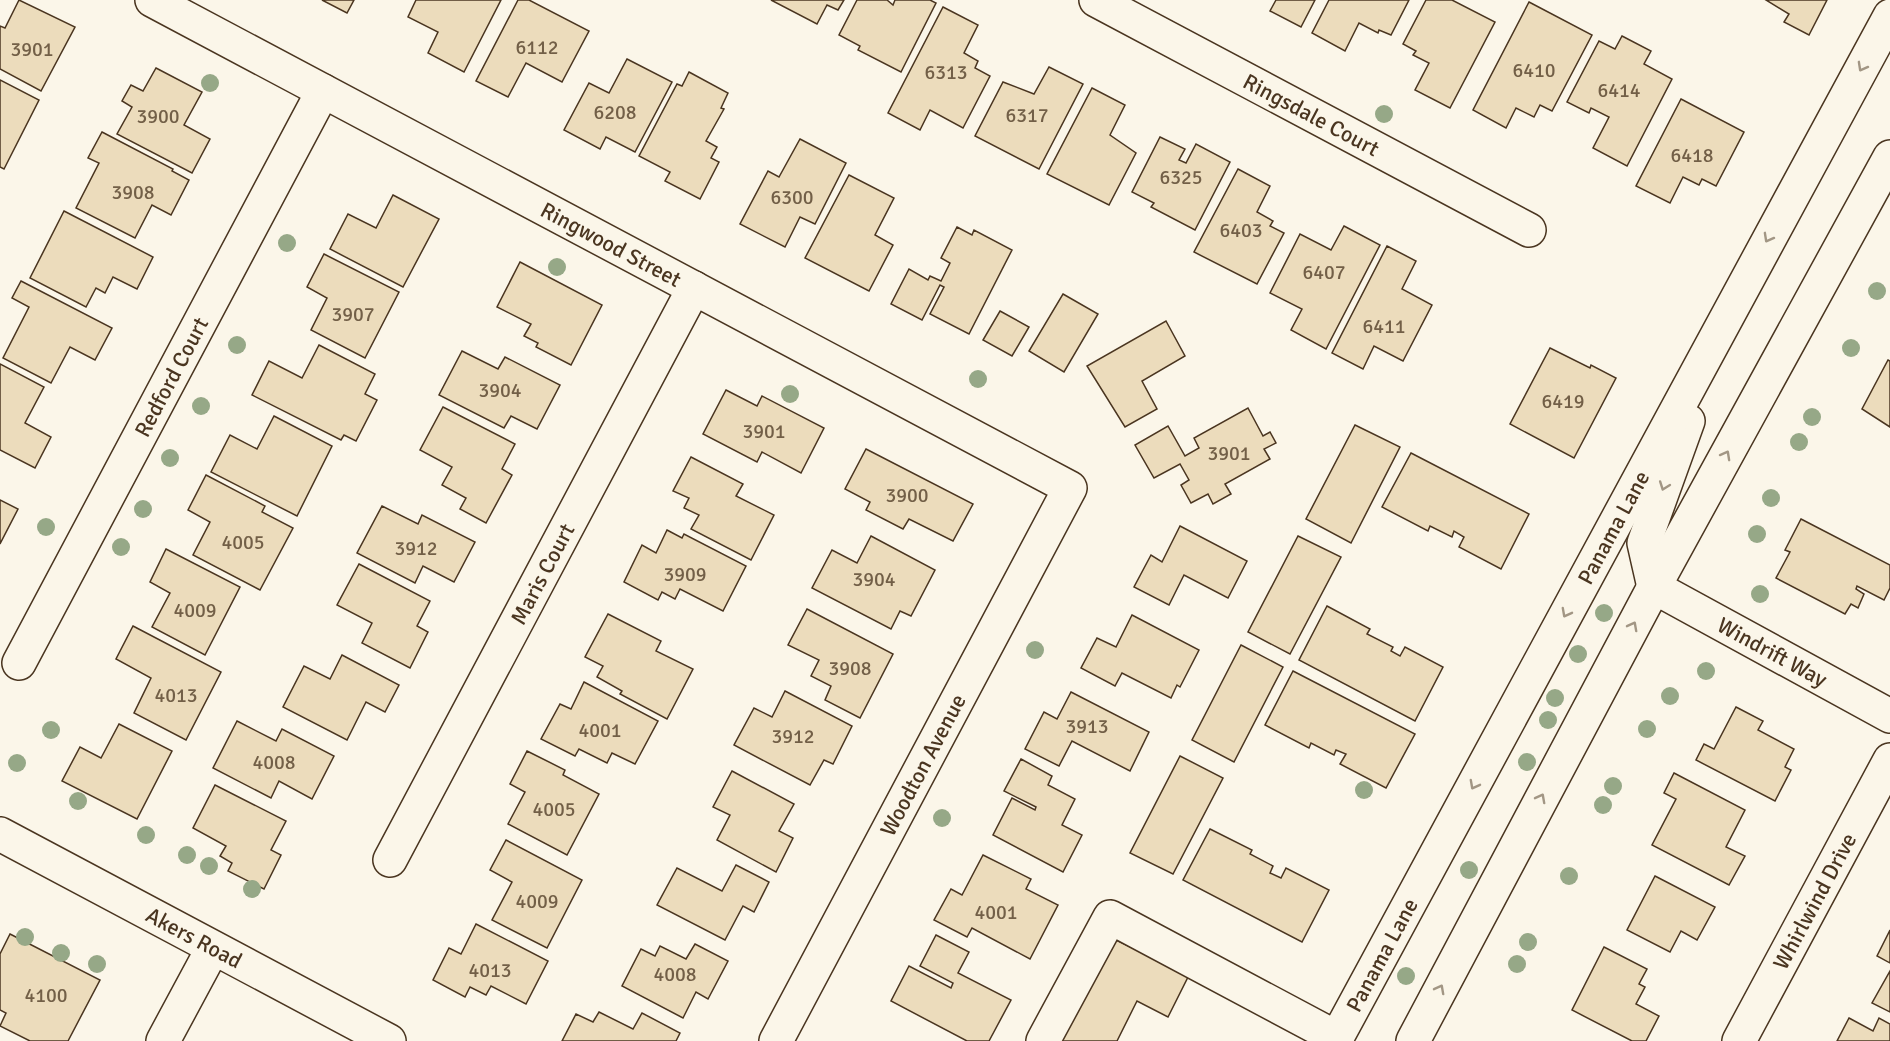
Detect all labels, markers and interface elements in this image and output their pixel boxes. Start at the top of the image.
house number: 6112 [515,35,559,60]
house number: 3901 [10,37,54,62]
house number: 6410 [1512,58,1556,83]
house number: 6313 [924,60,968,85]
one-way arrow [1858,61,1869,71]
street label: Ringsdale Court [1239,67,1384,162]
house number: 6414 [1597,78,1641,103]
house number: 6208 [593,100,637,125]
house number: 6317 [1005,103,1049,128]
house number: 3900 [136,104,180,129]
house number: 6418 [1670,143,1714,168]
house number: 6325 [1159,165,1203,190]
house number: 3908 [111,180,155,205]
house number: 6300 [770,185,814,210]
street label: Ringwood Street [536,196,686,293]
house number: 6403 [1219,218,1263,243]
one-way arrow [1764,232,1775,242]
house number: 6407 [1302,260,1346,285]
house number: 3907 [331,302,375,327]
street label: Redford Court [128,312,214,441]
house number: 6411 [1362,314,1406,339]
house number: 3904 [478,378,522,403]
house number: 6419 [1541,389,1585,414]
house number: 3901 [742,419,786,444]
house number: 3901 [1207,441,1251,466]
one-way arrow [1719,451,1730,461]
street label: Panama Lane [1571,466,1655,589]
one-way arrow [1659,480,1672,491]
house number: 3900 [885,483,929,508]
street label: Maris Court [504,518,580,629]
house number: 4005 [221,530,265,555]
house number: 3912 [394,536,438,561]
house number: 3909 [663,562,707,587]
house number: 3904 [852,567,896,592]
house number: 4009 [173,598,217,623]
one-way arrow [1562,607,1573,617]
street label: Windrift Way [1713,611,1833,693]
one-way arrow [1626,622,1637,632]
house number: 3908 [828,656,872,681]
house number: 4013 [154,683,198,708]
street label: Woodton Avenue [874,689,972,841]
house number: 3913 [1065,714,1109,739]
house number: 4001 [578,718,622,743]
house number: 3912 [771,724,815,749]
house number: 4008 [252,750,296,775]
one-way arrow [1470,778,1481,789]
one-way arrow [1534,794,1546,805]
house number: 4005 [532,797,576,822]
street label: Whirlwind Drive [1767,828,1862,974]
house number: 4009 [515,889,559,914]
street label: Panama Lane [1340,893,1423,1016]
house number: 4001 [974,900,1018,925]
street label: Akers Road [142,901,247,974]
house number: 4013 [468,958,512,983]
house number: 4008 [653,962,697,987]
house number: 4100 [24,983,68,1008]
one-way arrow [1433,985,1444,996]

